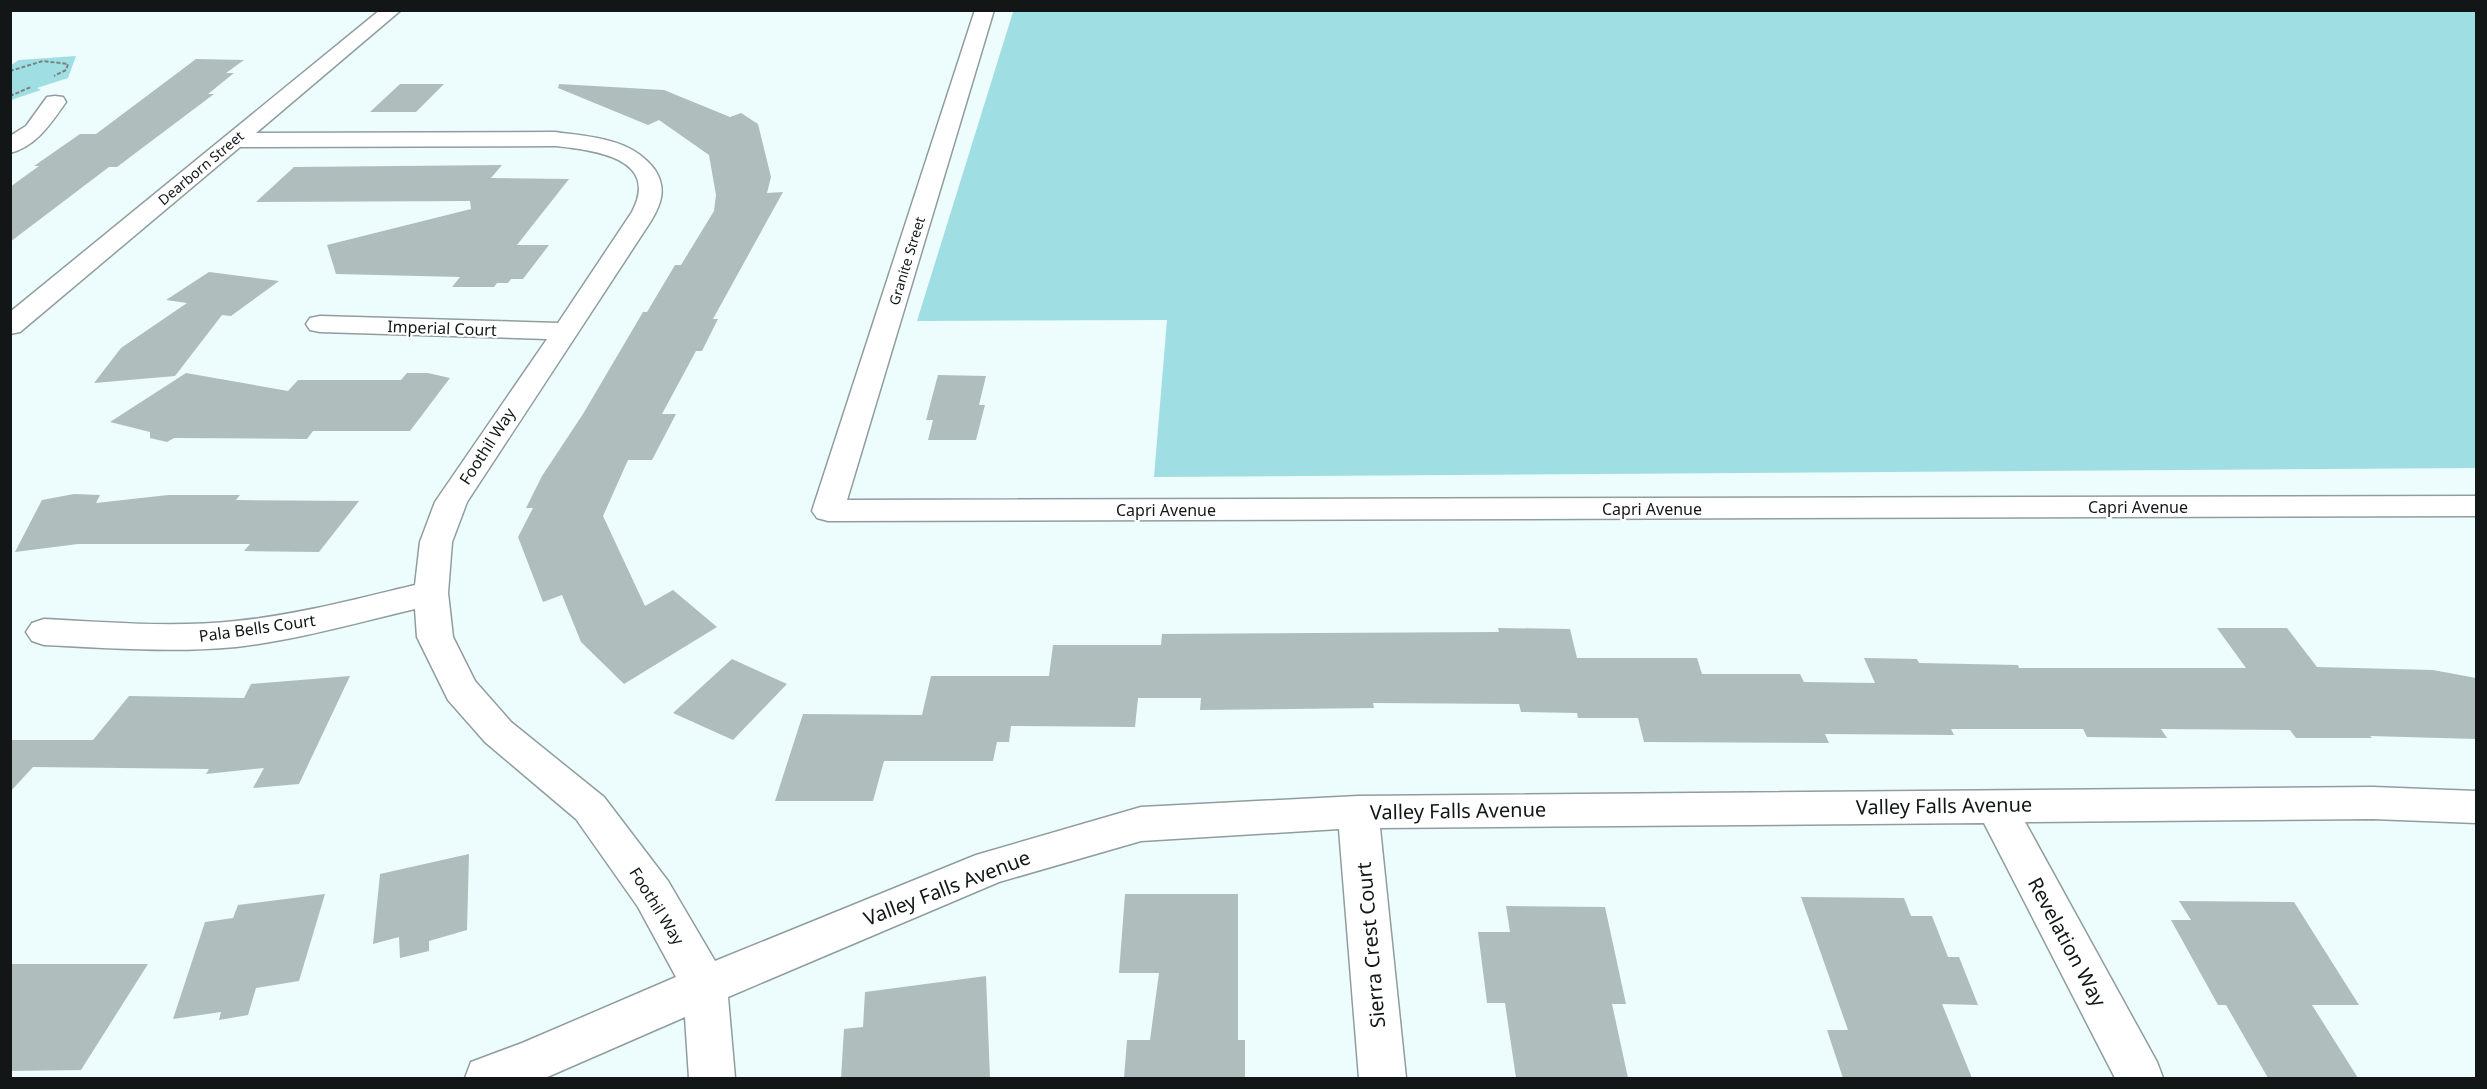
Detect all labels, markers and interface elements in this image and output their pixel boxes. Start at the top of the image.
street label: Dearborn Street [154,126,247,209]
street label: Granite Street [884,214,929,307]
street label: Imperial Court [387,315,497,341]
street label: Foothil Way [454,403,520,489]
street label: Capri Avenue [2088,496,2188,518]
street label: Capri Avenue [1602,498,1702,520]
street label: Capri Avenue [1116,499,1216,521]
street label: Pala Bells Court [197,609,317,647]
street label: Valley Falls Avenue [1856,790,2032,821]
street label: Valley Falls Avenue [1370,795,1546,826]
street label: Valley Falls Avenue [860,843,1034,932]
street label: Sierra Crest Court [1350,861,1391,1029]
street label: Foothil Way [624,863,690,950]
street label: Revelation Way [2022,872,2113,1012]

